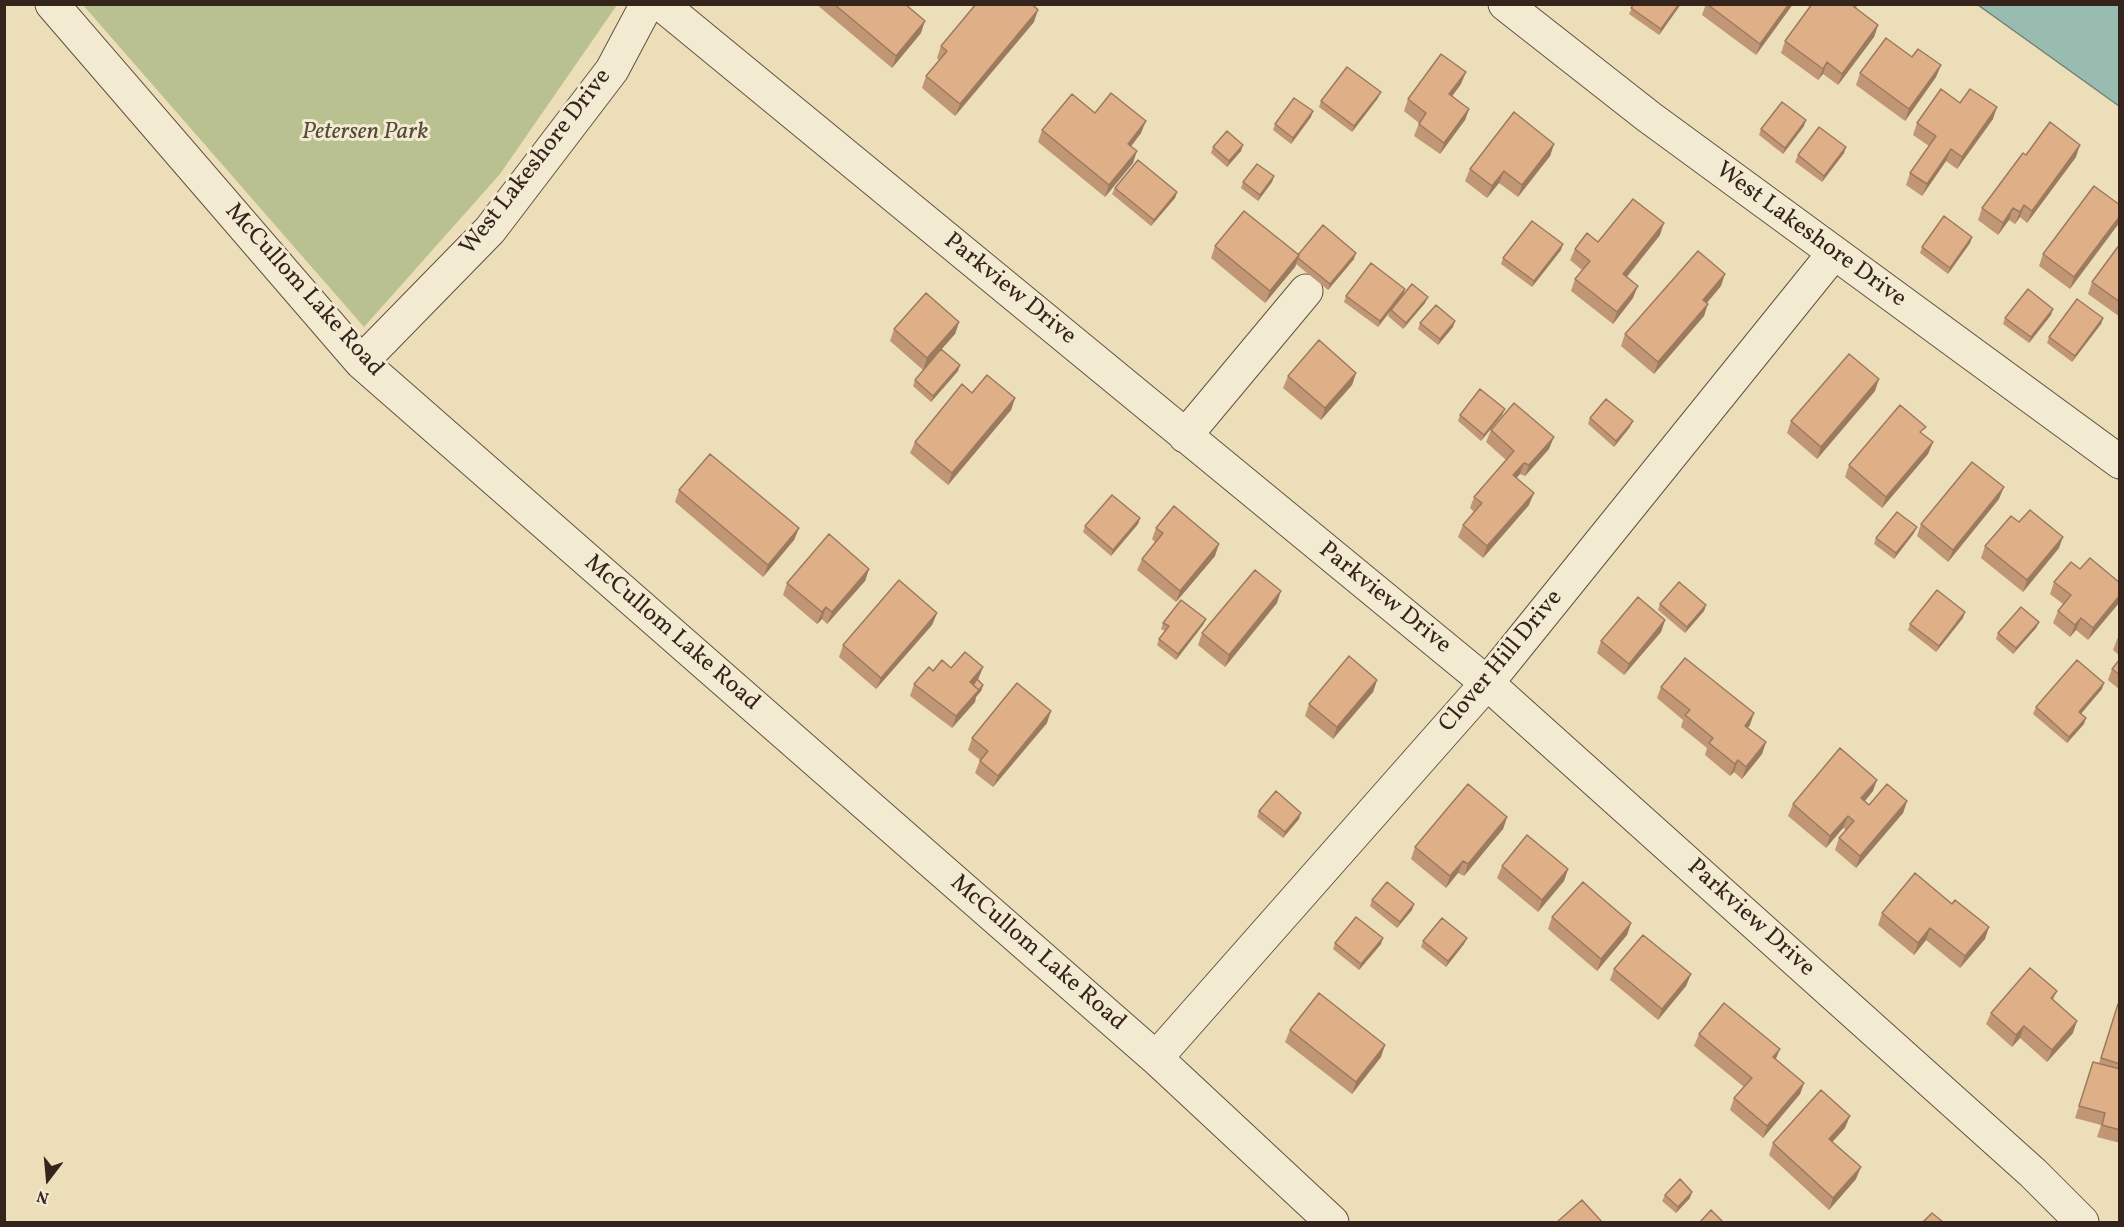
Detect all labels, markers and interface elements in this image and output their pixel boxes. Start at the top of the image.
street label: West Lakeshore Drive [455,64,619,262]
park label: Petersen Park [302,120,428,148]
street label: West Lakeshore Drive [1709,157,1911,315]
street label: McCullom Lake Road [218,198,388,384]
street label: Parkview Drive [937,228,1081,352]
street label: Parkview Drive [1312,537,1456,661]
street label: McCullom Lake Road [577,550,765,718]
street label: Clover Hill Drive [1434,585,1570,739]
street label: Parkview Drive [1680,854,1820,984]
street label: McCullom Lake Road [943,870,1131,1038]
north arrow [18,1149,78,1209]
text: N [34,1184,52,1208]

